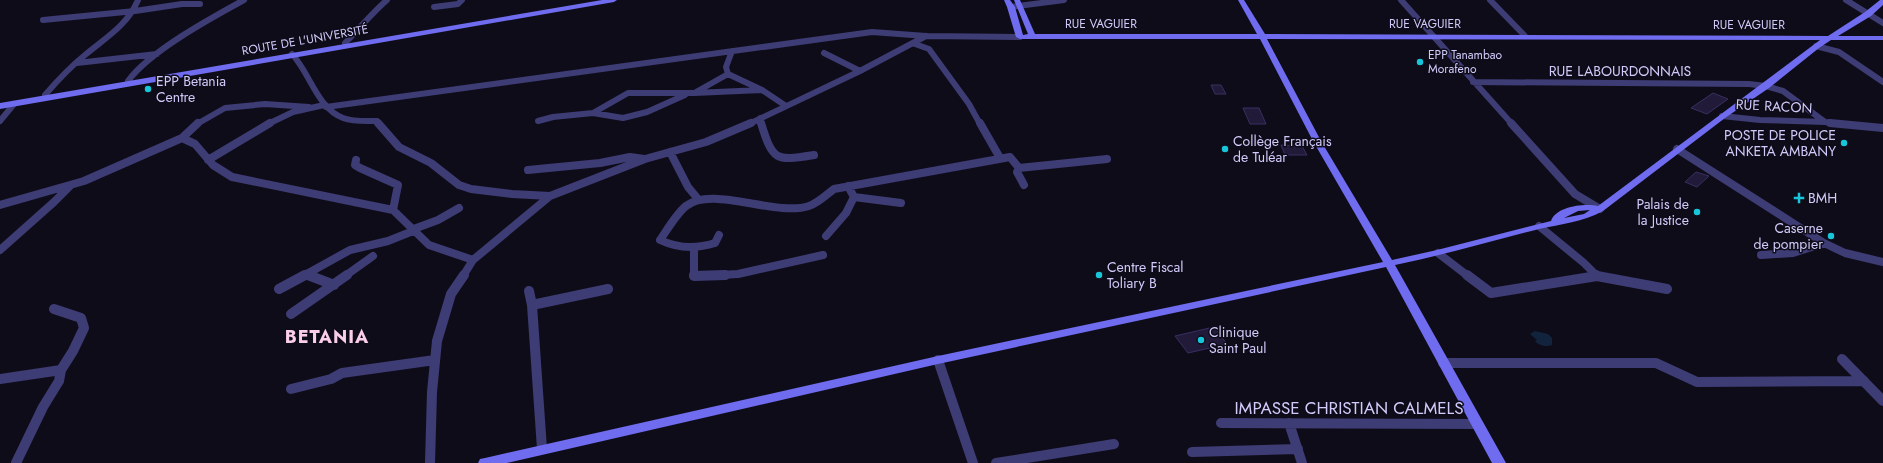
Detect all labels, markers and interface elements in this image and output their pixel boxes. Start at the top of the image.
street label: RUE VAGUIER [1065,15,1137,33]
street label: RUE VAGUIER [1389,15,1461,33]
street label: RUE VAGUIER [1713,16,1785,34]
street label: ROUTE DE L'UNIVERSITÉ [240,20,370,60]
place label: EPP Tanambao Morafeno [1428,46,1503,78]
marker: EPP Tanambao Morafeno [1415,57,1425,67]
street label: RUE LABOURDONNAIS [1549,61,1692,81]
place label: EPP Betania Centre [156,71,226,107]
marker: EPP Betania Centre [143,84,153,94]
street label: RUE RACON [1735,94,1813,118]
place label: POSTE DE POLICE ANKETA AMBANY [1724,125,1836,161]
place label: Collège Français de Tuléar [1233,131,1332,167]
marker: POSTE DE POLICE ANKETA AMBANY [1839,138,1849,148]
marker: Collège Français de Tuléar [1220,144,1230,154]
place label: BMH [1808,188,1837,208]
marker: BMH [1793,192,1805,204]
place label: Palais de la Justice [1636,194,1689,230]
marker: Palais de la Justice [1692,207,1702,217]
place label: Caserne de pompier [1753,218,1823,254]
marker: Caserne de pompier [1826,231,1836,241]
place label: Centre Fiscal Toliary B [1107,257,1183,293]
marker: Centre Fiscal Toliary B [1094,270,1104,280]
place label: Clinique Saint Paul [1209,322,1267,358]
district label: BETANIA [285,324,369,350]
marker: Clinique Saint Paul [1196,335,1206,345]
street label: IMPASSE CHRISTIAN CALMELS [1234,396,1464,420]

